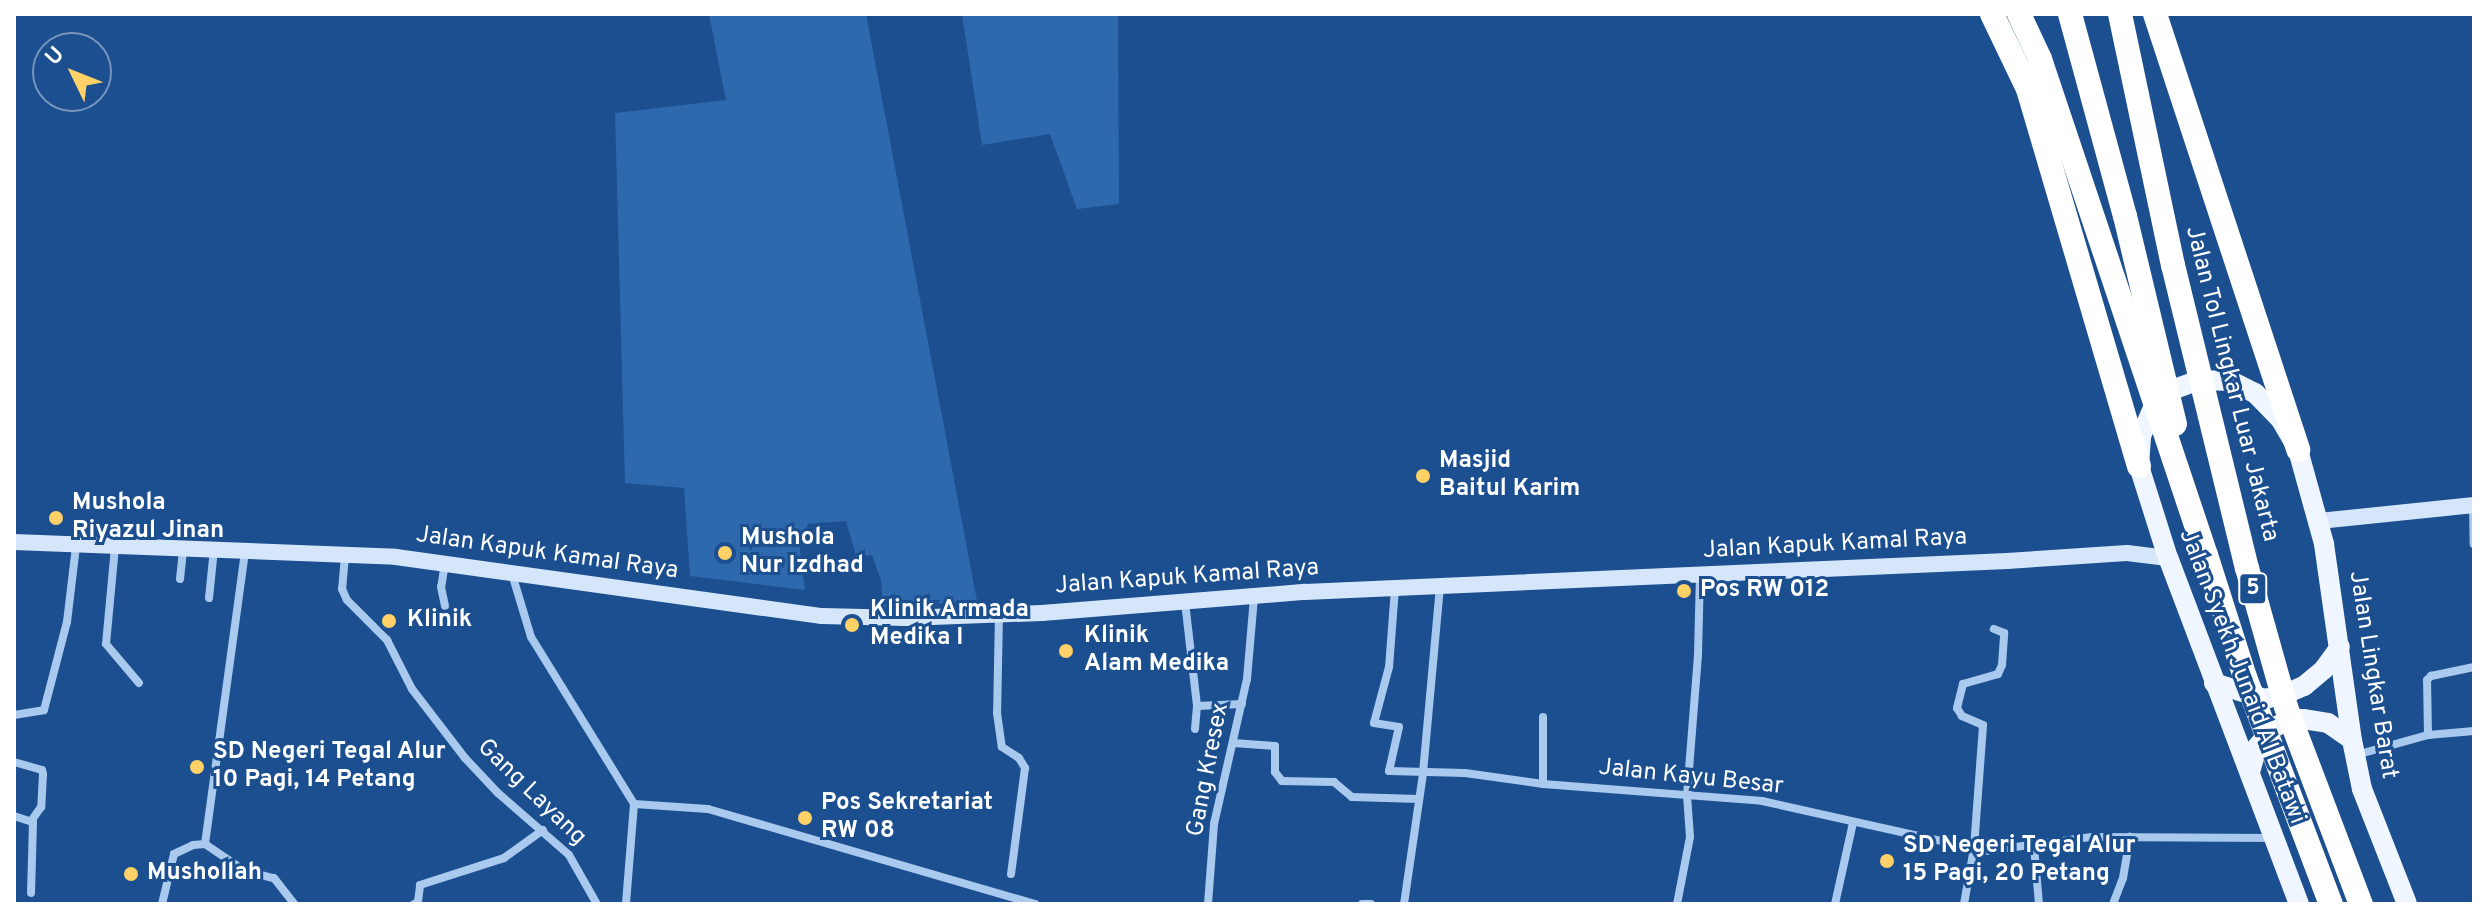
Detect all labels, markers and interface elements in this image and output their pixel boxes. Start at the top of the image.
north arrow [32,32,112,112]
text: U [40,42,71,72]
street label: Jalan Tol Lingkar Luar Jakarta [2178,223,2284,545]
place label: Masjid Baitul Karim [1439,448,1580,504]
marker: Masjid Baitul Karim [1414,467,1432,485]
place label: Mushola Riyazul Jinan [72,490,224,546]
marker: Mushola Riyazul Jinan [47,509,65,527]
street label: Jalan Kapuk Kamal Raya [414,521,680,587]
street label: Jalan Kapuk Kamal Raya [1702,524,1968,566]
place label: Mushola Nur Izdhad [741,525,864,581]
street label: Jalan Syekh Junaid Al Batawi [2171,525,2311,829]
marker: Mushola Nur Izdhad [716,544,734,562]
street label: Jalan Kapuk Kamal Raya [1054,554,1320,602]
street label: Jalan Lingkar Barat [2341,569,2403,781]
road number: 5 [2237,571,2269,607]
place label: Pos RW 012 [1700,577,1829,605]
marker: Pos RW 012 [1675,582,1693,600]
place label: Klinik Armada Medika I [870,597,1030,653]
place label: Klinik [407,607,472,635]
marker: Klinik [378,610,400,632]
marker: Klinik Armada Medika I [841,614,863,636]
place label: Klinik Alam Medika [1084,623,1229,679]
marker: Klinik Alam Medika [1055,640,1077,662]
street label: Gang Kresex [1182,701,1236,839]
street label: Gang Layang [470,734,592,852]
place label: SD Negeri Tegal Alur 10 Pagi, 14 Petang [213,739,446,795]
street label: Jalan Kayu Besar [1597,754,1785,802]
marker: SD Negeri Tegal Alur 10 Pagi, 14 Petang [188,758,206,776]
place label: Pos Sekretariat RW 08 [821,790,993,846]
marker: Pos Sekretariat RW 08 [796,809,814,827]
place label: SD Negeri Tegal Alur 15 Pagi, 20 Petang [1903,833,2136,889]
marker: SD Negeri Tegal Alur 15 Pagi, 20 Petang [1878,852,1896,870]
place label: Mushollah [147,860,262,888]
marker: Mushollah [122,865,140,883]

